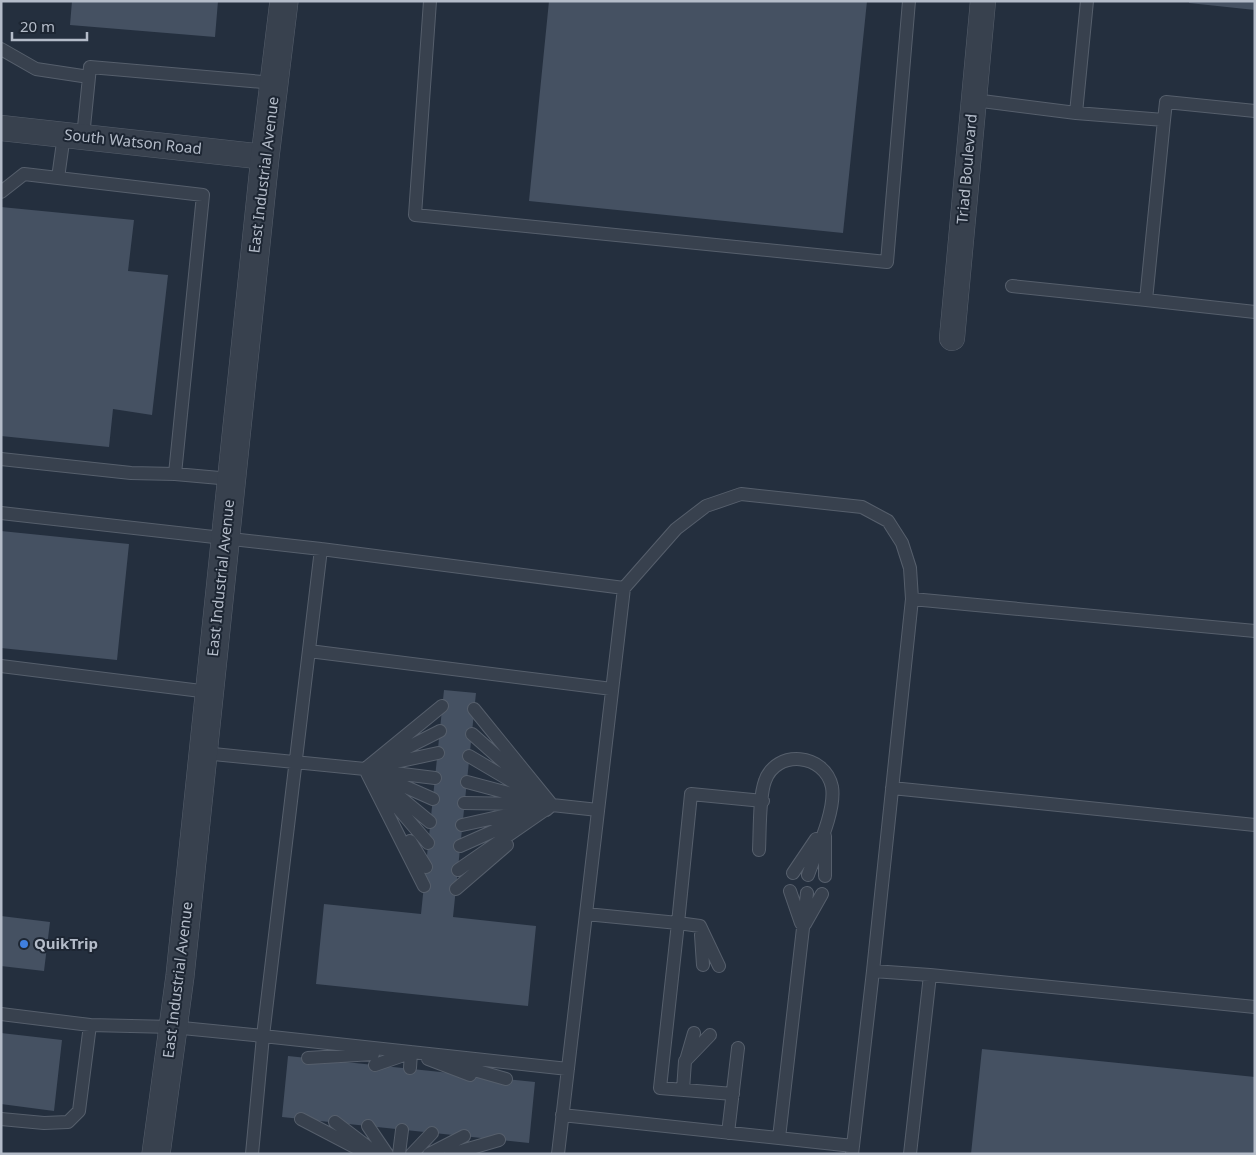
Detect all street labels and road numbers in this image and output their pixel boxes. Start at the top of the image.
street label: East Industrial Avenue [243,95,283,254]
street label: Triad Boulevard [951,113,981,225]
street label: South Watson Road [63,124,203,158]
street label: East Industrial Avenue [202,498,238,657]
street label: East Industrial Avenue [157,900,197,1059]

